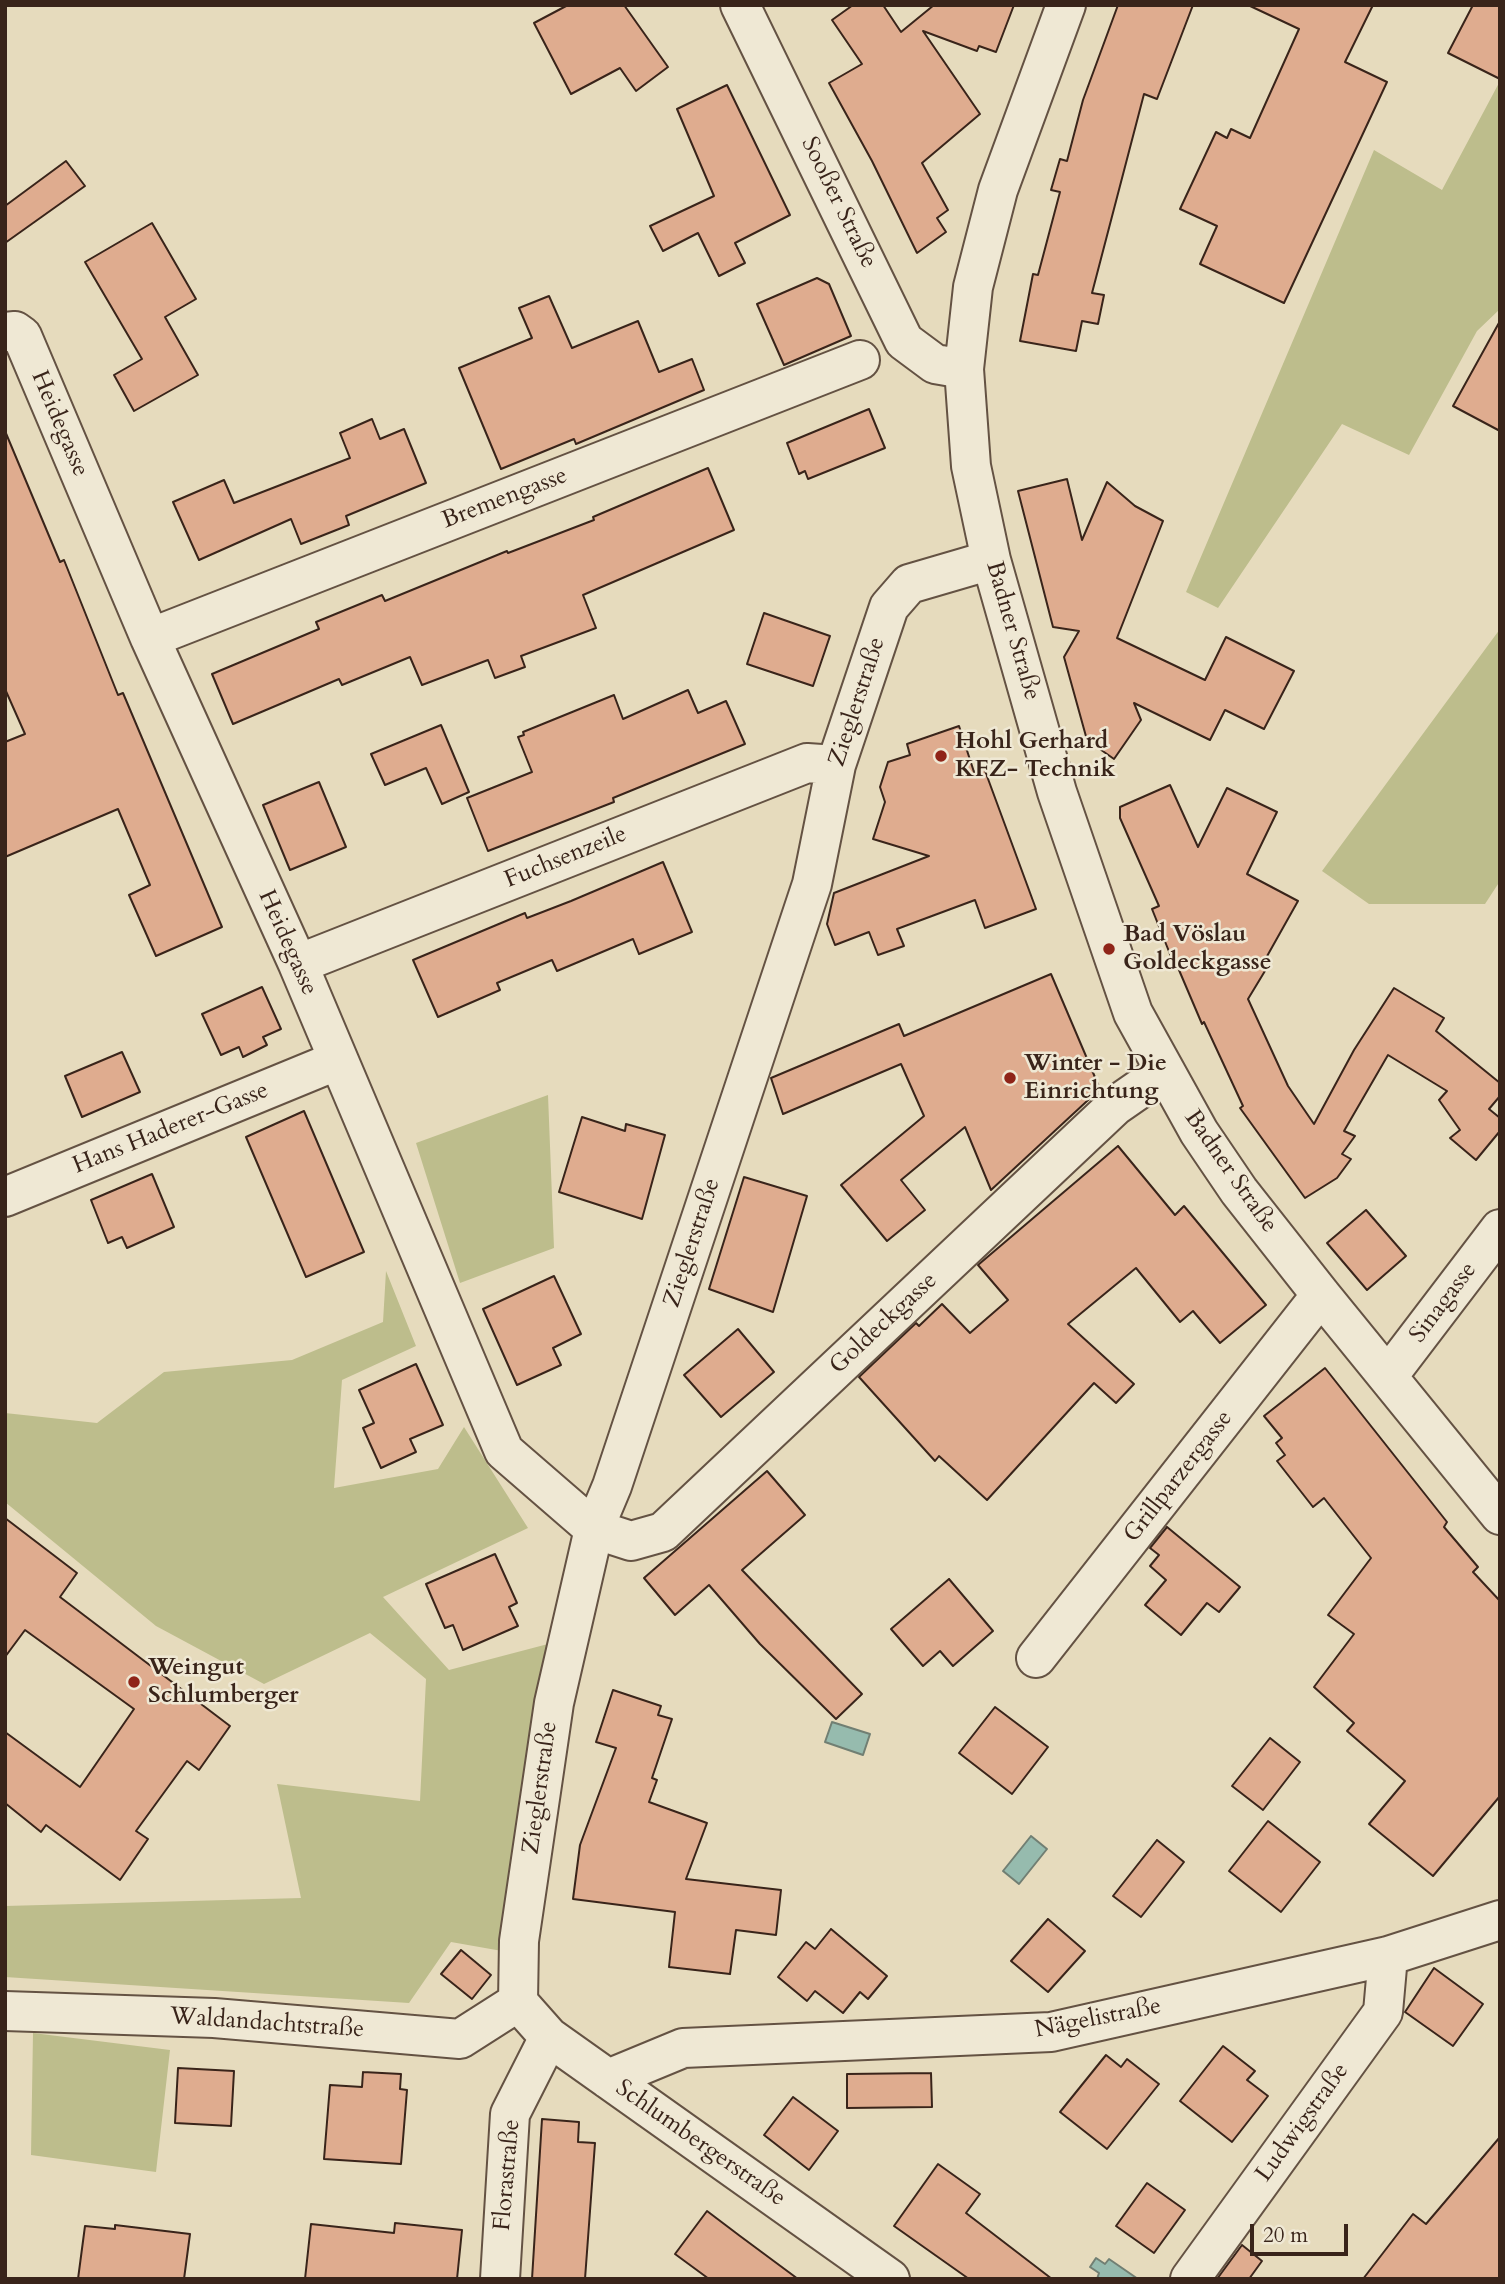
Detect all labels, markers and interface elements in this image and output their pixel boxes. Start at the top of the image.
street label: Sooßer Straße [794,133,882,273]
street label: Heidegasse [24,367,94,481]
street label: Bremengasse [438,462,572,536]
street label: Badner Straße [978,558,1046,704]
street label: Zieglerstraße [824,634,892,770]
place label: Hohl Gerhard KFZ- Technik [955,728,1115,784]
marker: Hohl Gerhard KFZ- Technik [933,748,949,764]
street label: Fuchsenzeile [501,821,631,895]
street label: Heidegasse [251,886,323,1000]
place label: Bad Vöslau Goldeckgasse [1123,921,1272,977]
marker: Bad Vöslau Goldeckgasse [1101,941,1117,957]
place label: Winter - Die Einrichtung [1024,1050,1167,1106]
marker: Winter - Die Einrichtung [1002,1070,1018,1086]
street label: Hans Haderer-Gasse [69,1077,273,1181]
street label: Badner Straße [1177,1105,1283,1239]
street label: Zieglerstraße [659,1175,727,1311]
street label: Sinagasse [1404,1257,1484,1349]
street label: Goldeckgasse [824,1267,944,1381]
street label: Grillparzergasse [1118,1405,1240,1549]
place label: Weingut Schlumberger [148,1654,299,1710]
marker: Weingut Schlumberger [126,1674,142,1690]
street label: Zieglerstraße [517,1720,565,1856]
street label: Nägelistraße [1032,1993,1164,2045]
street label: Waldandachtstraße [169,2003,365,2045]
street label: Ludwigstraße [1250,2058,1356,2188]
street label: Schlumbergerstraße [609,2074,791,2214]
street label: Florastraße [489,2118,527,2232]
scale bar [1253,2210,1351,2254]
text: 20 m [1263,2221,1308,2250]

